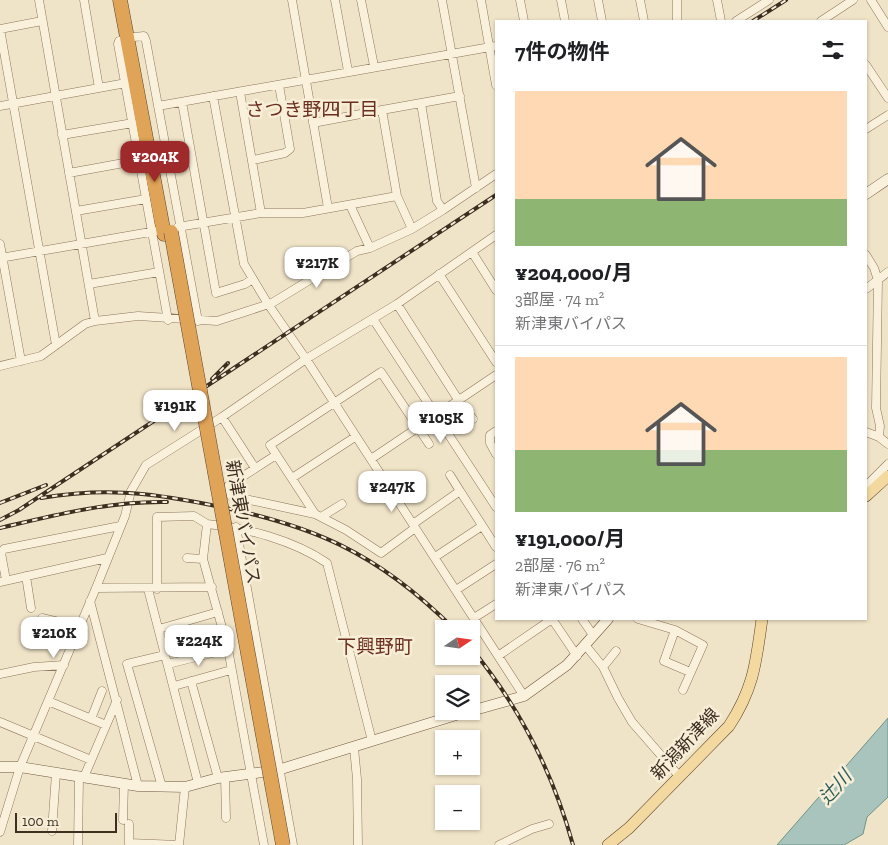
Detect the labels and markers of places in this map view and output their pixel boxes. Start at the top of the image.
pin: ¥204K [120,140,190,183]
pin: ¥217K [282,246,352,289]
pin: ¥191K [140,390,210,432]
pin: ¥105K [406,402,476,444]
pin: ¥247K [357,470,427,513]
pin: ¥210K [19,616,89,659]
pin: ¥224K [164,624,234,667]

